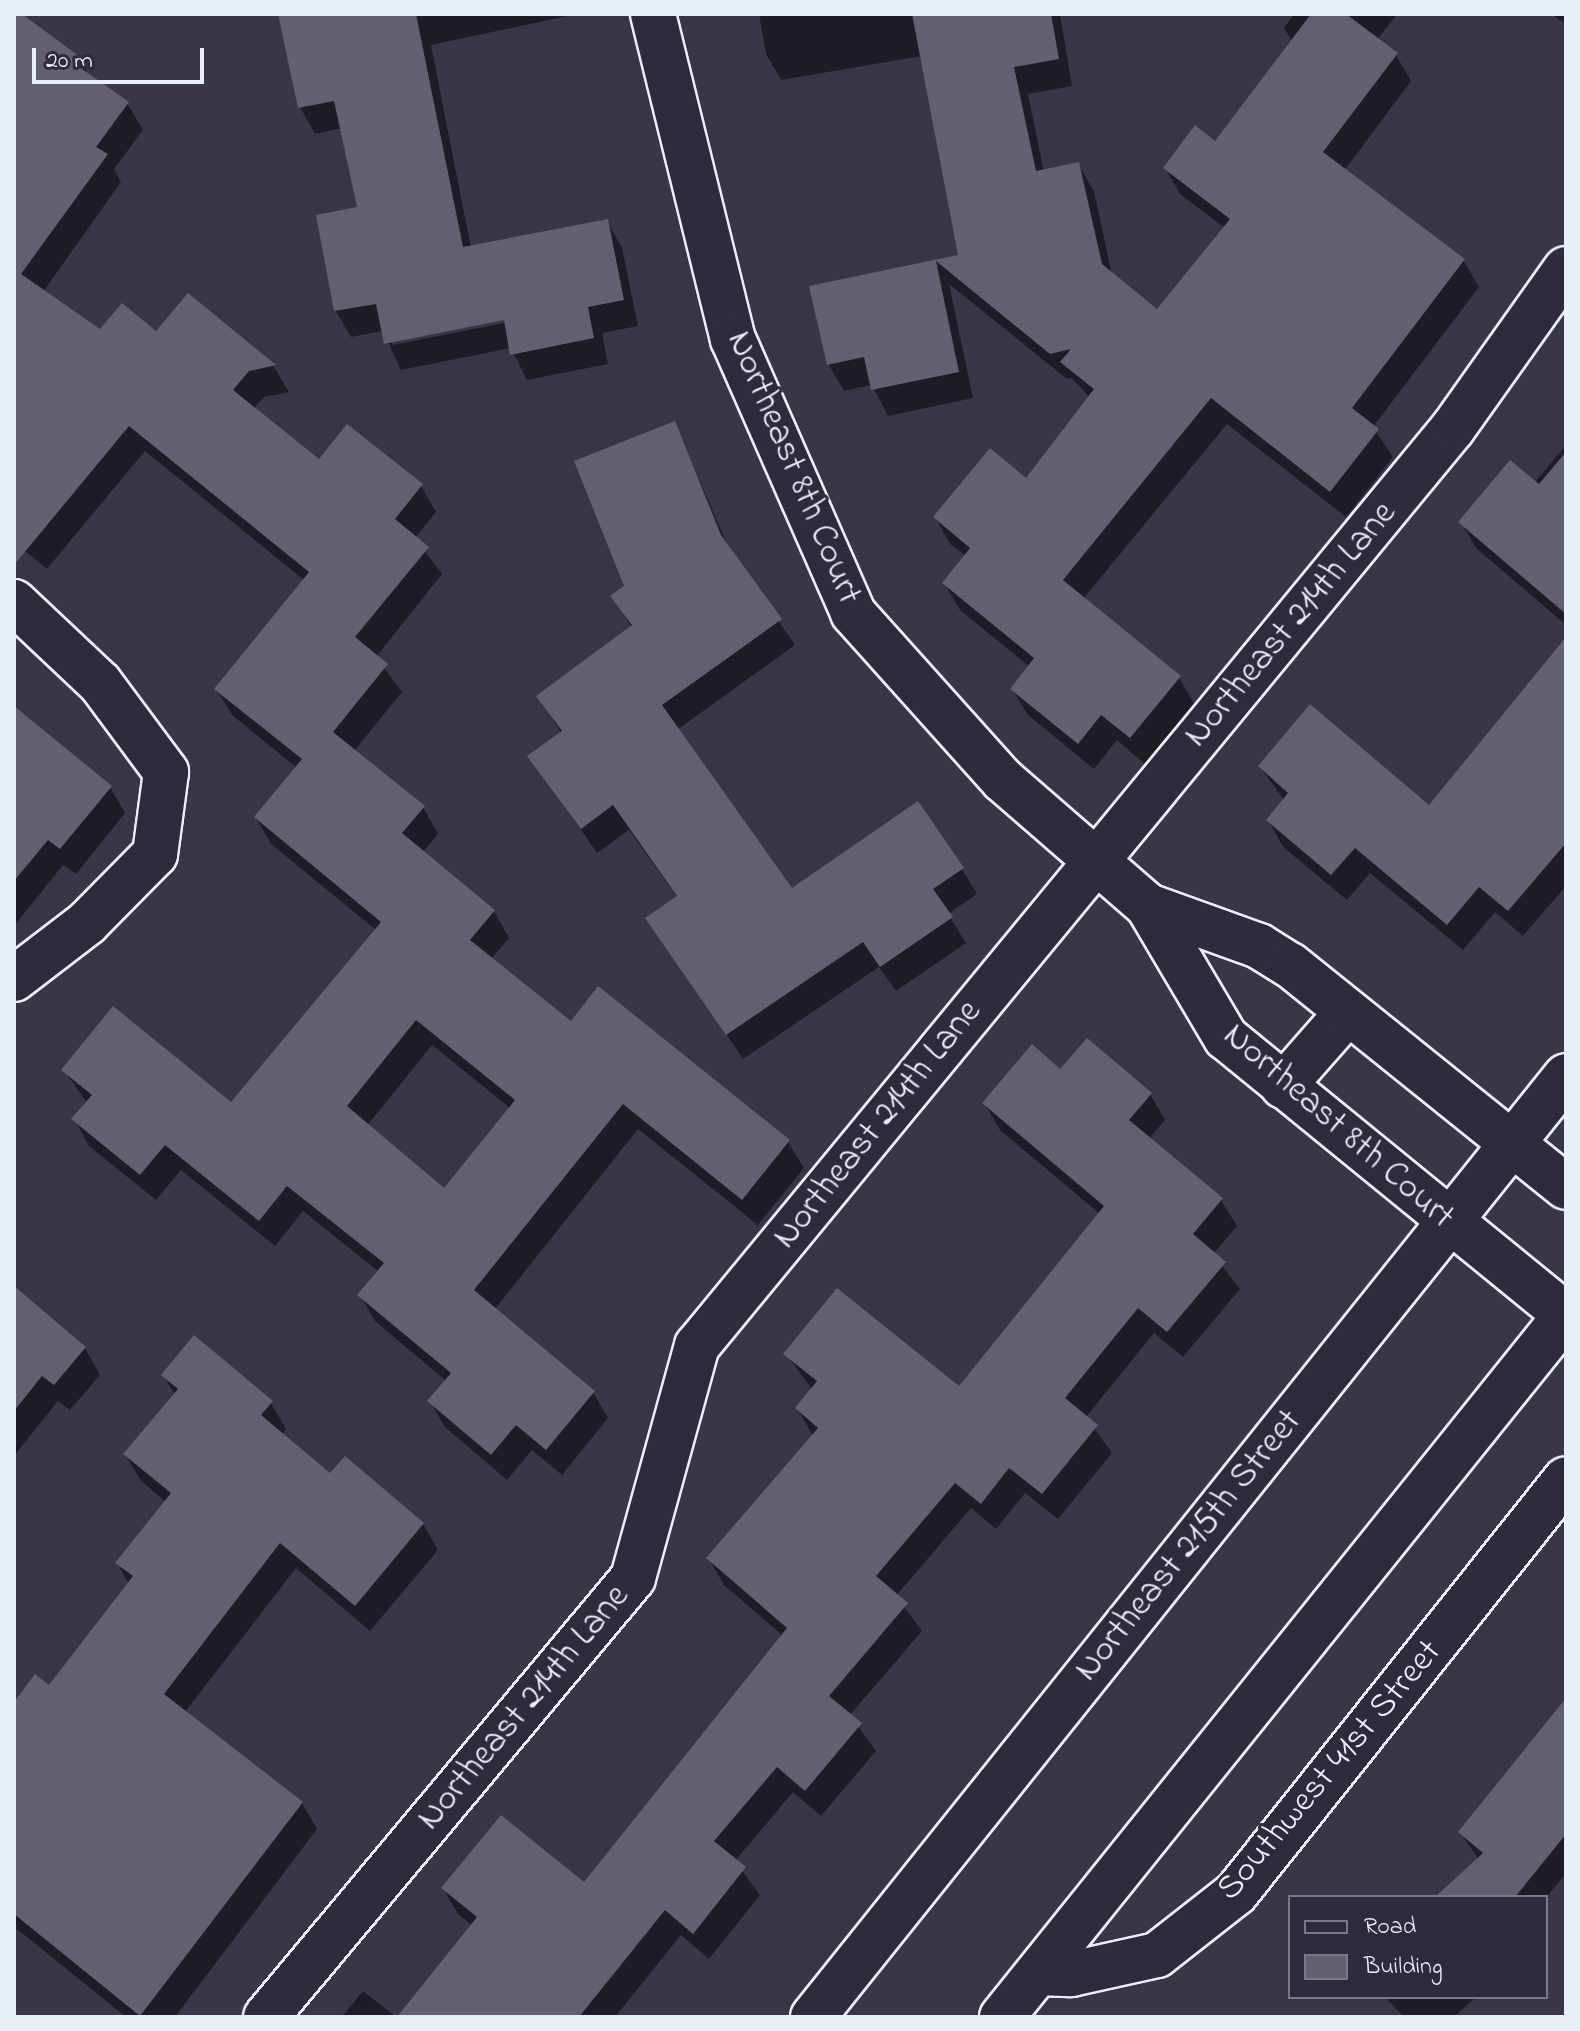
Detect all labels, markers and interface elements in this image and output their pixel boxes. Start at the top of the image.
scale bar [36,32,208,82]
text: 20 m [46,44,93,79]
street label: Northeast 8th Court [716,325,870,611]
street label: Northeast 214th Lane [1176,493,1406,757]
street label: Northeast 214th Lane [764,992,992,1258]
street label: Northeast 8th Court [1214,1015,1462,1239]
street label: Northeast 215th Street [1066,1401,1312,1691]
street label: Northeast 214th Lane [409,1576,639,1840]
street label: Southwest 41st Street [1208,1632,1452,1910]
legend [1288,1895,1548,1999]
text: Road [1364,1910,1416,1945]
text: Building [1364,1950,1443,1985]

